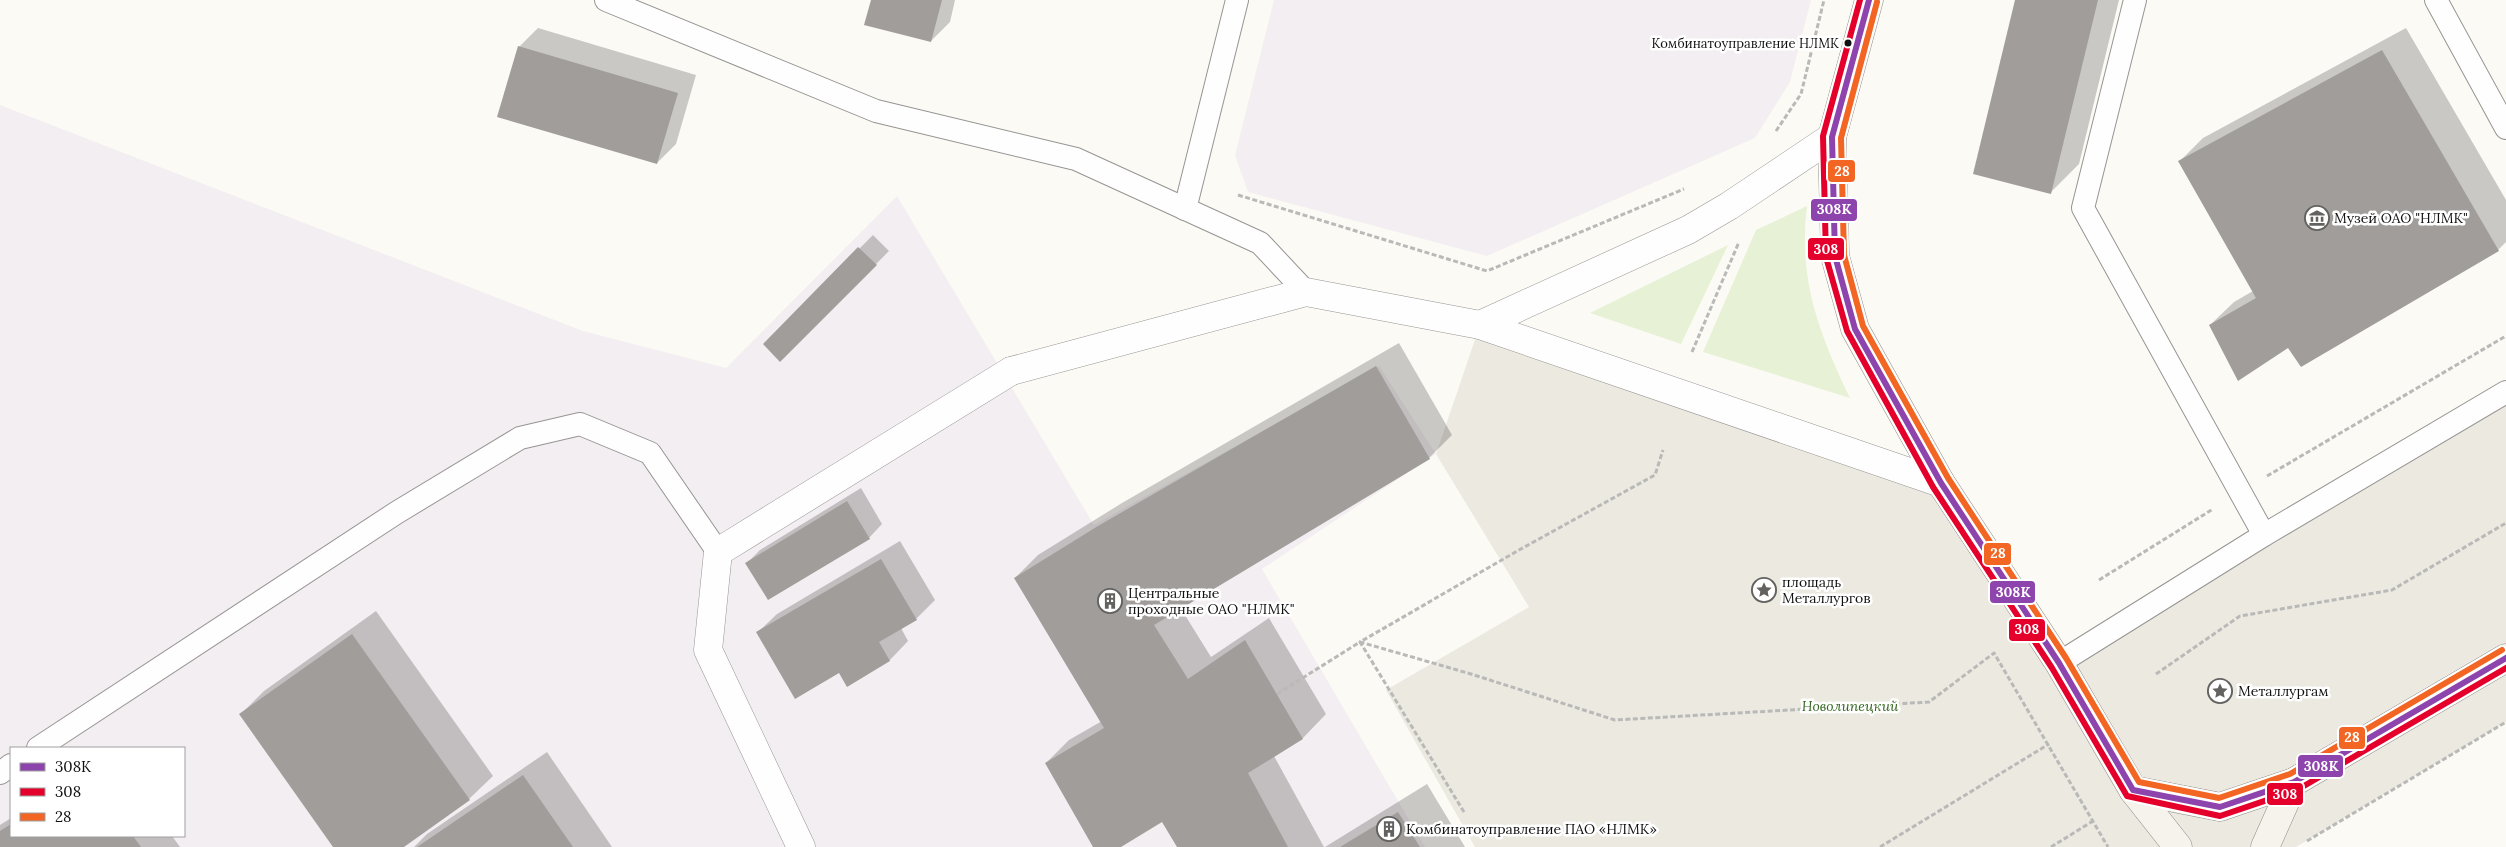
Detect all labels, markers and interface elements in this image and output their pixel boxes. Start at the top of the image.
place label: Комбинатоуправление НЛМК [1652,35,1839,52]
marker: Комбинатоуправление НЛМК [1843,38,1853,48]
line badge: 28 [1827,159,1856,183]
text: 28 [1834,162,1850,180]
line badge: 308К [1810,198,1858,222]
text: 308К [1817,200,1851,218]
museum icon: Музей ОАО "НЛМК" [2304,205,2330,231]
place label: Музей ОАО "НЛМК" [2334,209,2468,227]
line badge: 308 [1807,237,1845,261]
text: 308 [1814,240,1838,258]
line badge: 28 [1983,542,2012,566]
text: 28 [1990,544,2006,562]
place label: площадь Металлургов [1782,573,1870,607]
place icon: площадь Металлургов [1751,577,1777,603]
line badge: 308К [1989,580,2036,604]
text: 308К [1996,583,2030,601]
place label: Центральные проходные ОАО "НЛМК" [1128,584,1295,618]
building icon: Центральные проходные ОАО "НЛМК" [1097,588,1123,614]
line badge: 308 [2008,618,2046,642]
text: 308 [2015,620,2039,638]
place icon: Металлургам [2207,678,2233,704]
place label: Металлургам [2238,682,2329,700]
park label: Новолипецкий [1802,697,1899,715]
line badge: 28 [2338,726,2366,750]
text: 28 [2344,728,2360,746]
legend [10,747,185,837]
line badge: 308К [2297,754,2344,778]
text: 308К [55,757,92,776]
text: 308К [2304,757,2338,775]
text: 308 [55,782,81,801]
line badge: 308 [2266,782,2304,806]
text: 308 [2273,785,2297,803]
text: 28 [55,807,72,826]
building icon: Комбинатоуправление ПАО «НЛМК» [1376,816,1402,842]
place label: Комбинатоуправление ПАО «НЛМК» [1406,820,1657,838]

